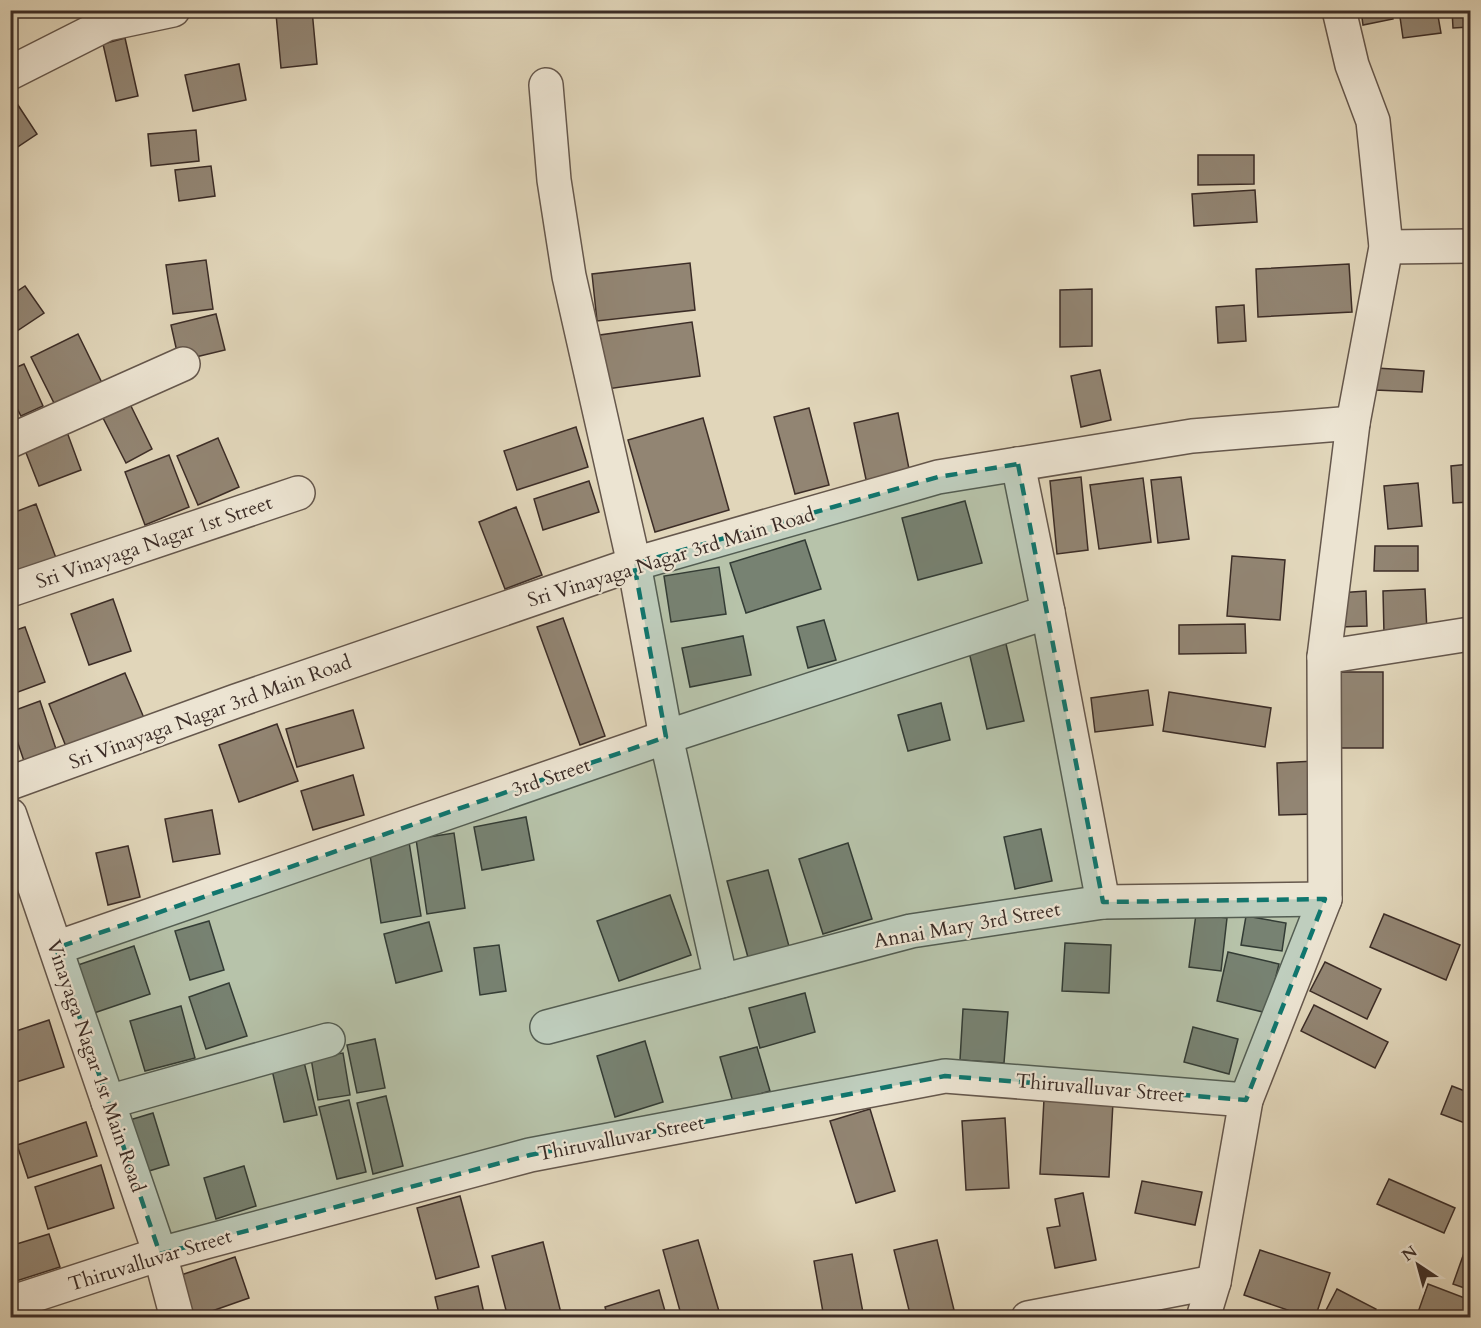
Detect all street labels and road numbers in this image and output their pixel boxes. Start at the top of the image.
street label: Sri Vinayaga Nagar 1st Street [32,489,276,595]
street label: Sri Vinayaga Nagar 3rd Main Road [524,500,818,614]
street label: Sri Vinayaga Nagar 3rd Main Road [65,648,355,776]
street label: 3rd Street [508,751,595,803]
street label: Annai Mary 3rd Street [872,895,1063,955]
street label: Vinayaga Nagar 1st Main Road [40,936,152,1196]
street label: Thiruvalluvar Street [1015,1067,1186,1109]
street label: Thiruvalluvar Street [535,1108,707,1167]
street label: Thiruvalluvar Street [65,1222,235,1298]

